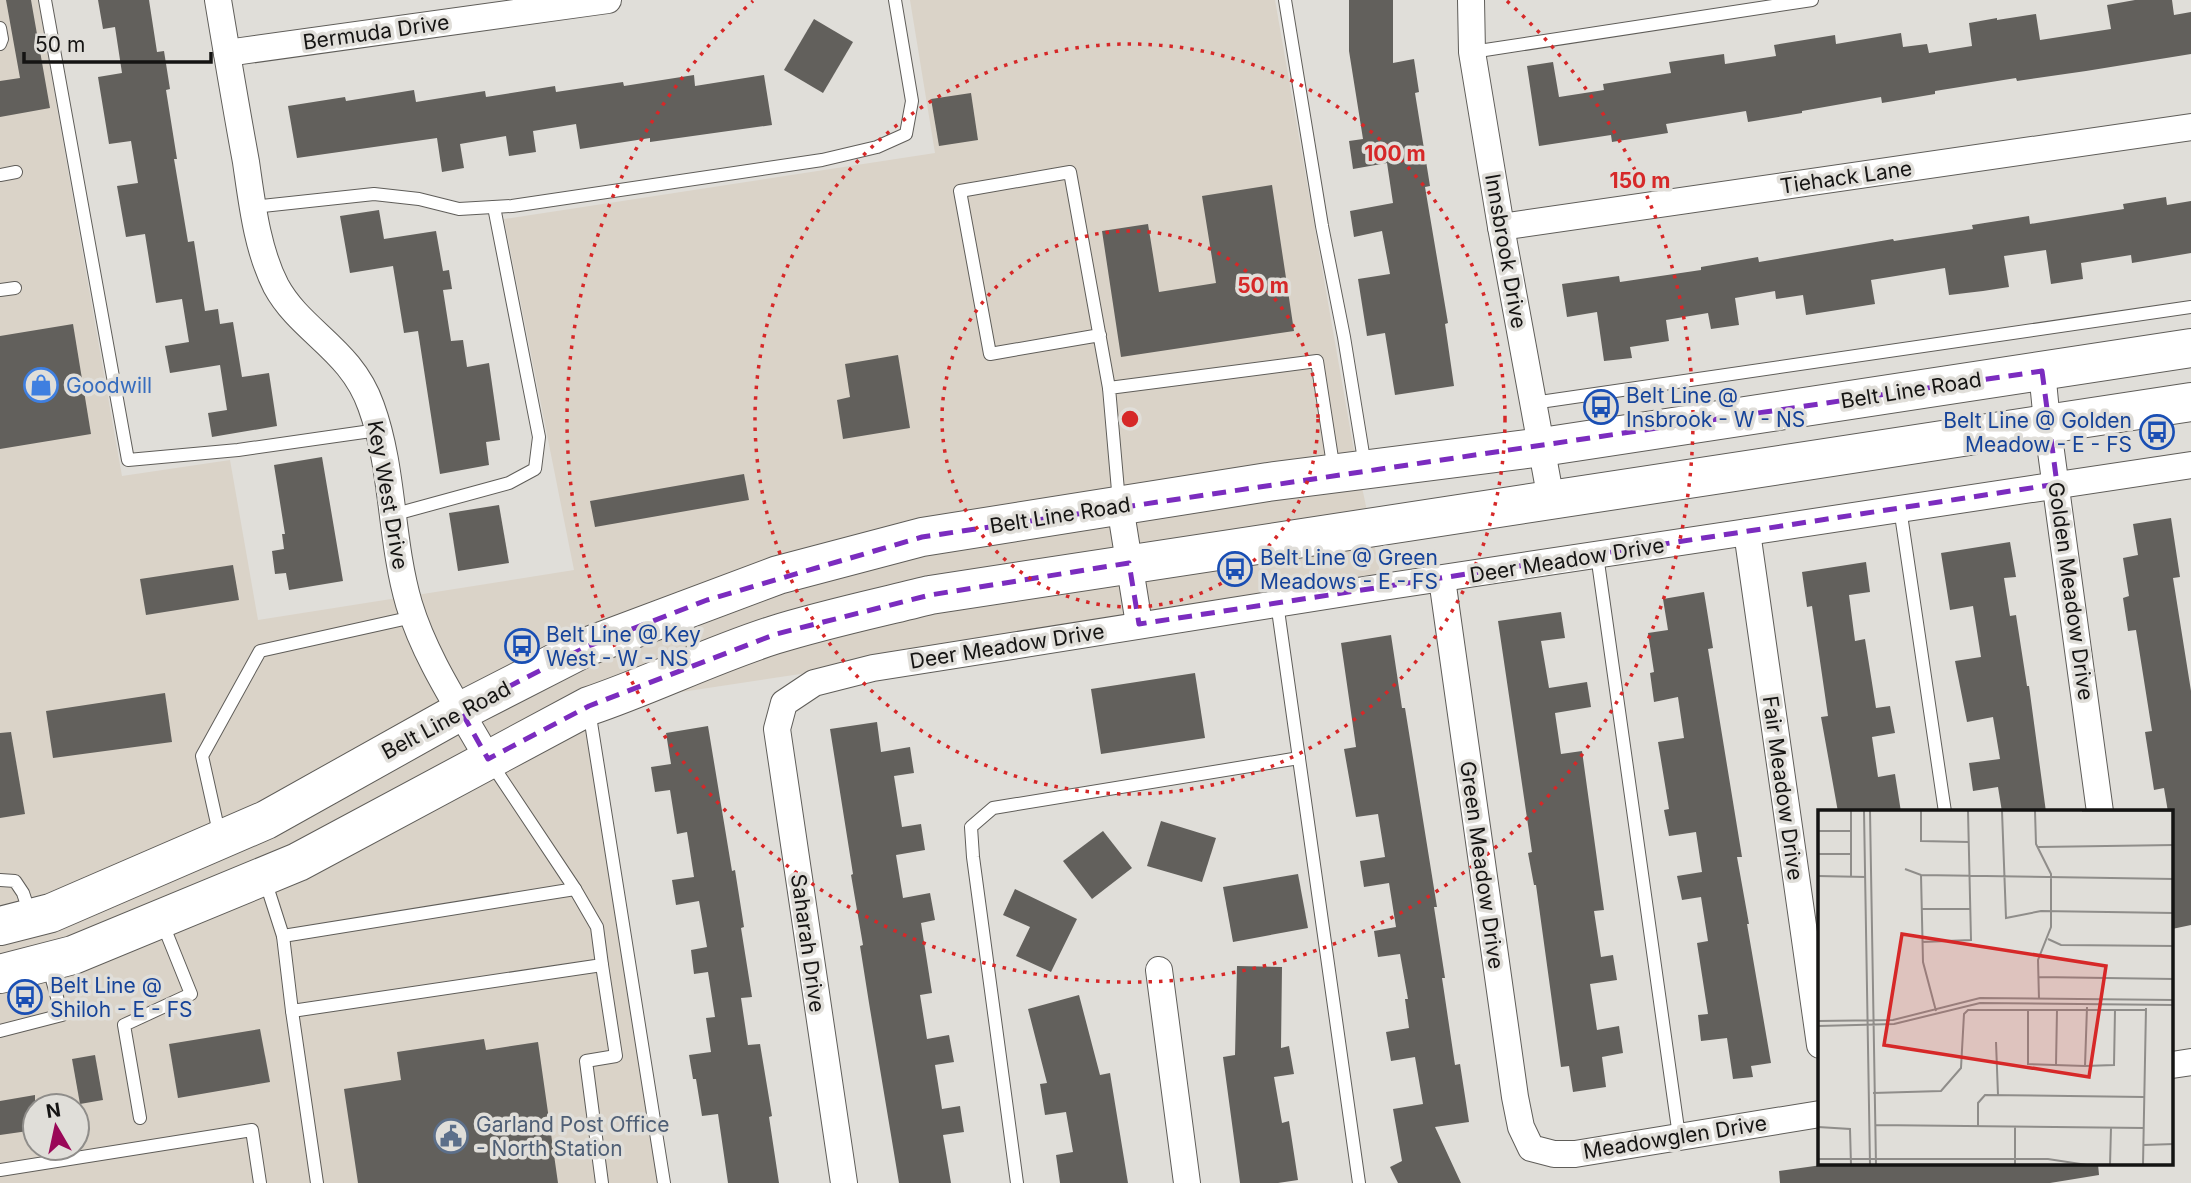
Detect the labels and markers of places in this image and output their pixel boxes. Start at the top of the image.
shop icon: Goodwill [22,366,60,404]
place label: Goodwill [66,373,152,398]
place label: Belt Line @ Insbrook - W - NS [1626,383,1805,432]
bus stop icon: Belt Line @ Insbrook - W - NS [1582,388,1620,426]
centre of rings [1118,407,1142,431]
place label: Belt Line @ Golden Meadow - E - FS [1943,408,2132,457]
bus stop icon: Belt Line @ Golden Meadow - E - FS [2138,413,2176,451]
place label: Belt Line @ Green Meadows - E - FS [1260,545,1438,594]
bus stop icon: Belt Line @ Green Meadows - E - FS [1216,550,1254,588]
place label: Belt Line @ Key West - W - NS [546,622,701,671]
bus stop icon: Belt Line @ Key West - W - NS [503,627,541,665]
place label: Belt Line @ Shiloh - E - FS [50,973,193,1022]
bus stop icon: Belt Line @ Shiloh - E - FS [6,978,44,1016]
place label: Garland Post Office - North Station [476,1112,670,1161]
public building icon: Garland Post Office - North Station [432,1117,470,1155]

